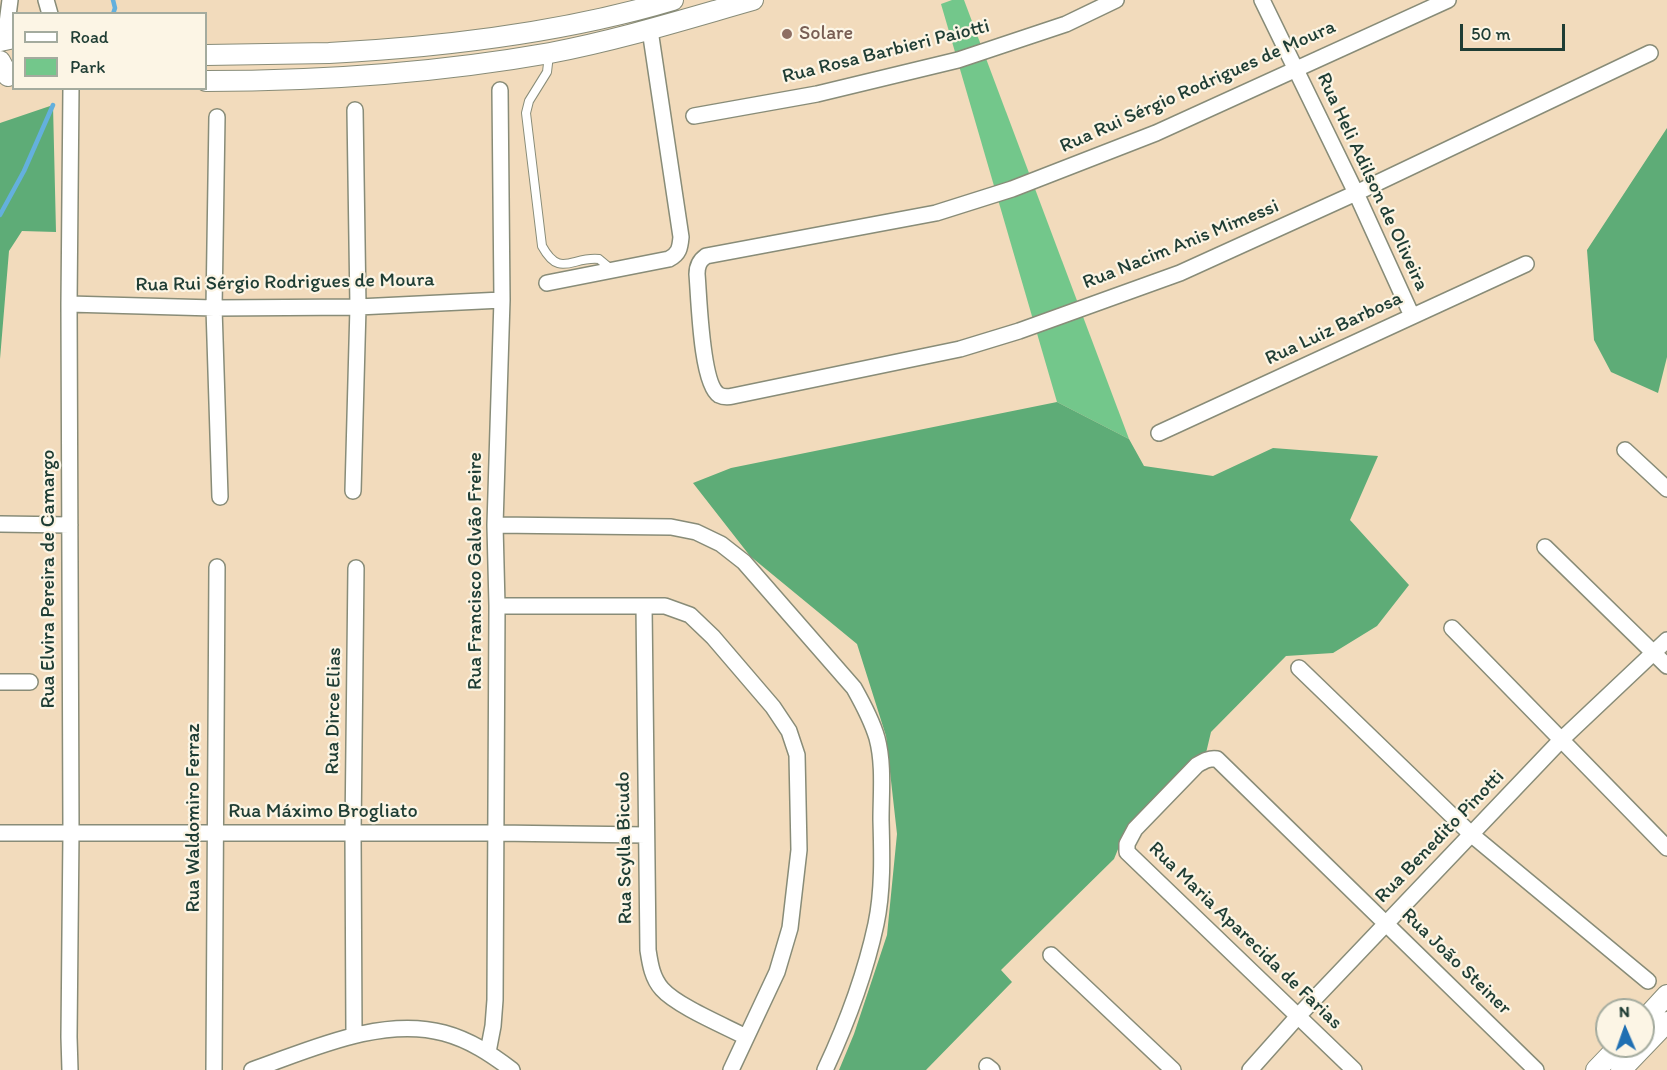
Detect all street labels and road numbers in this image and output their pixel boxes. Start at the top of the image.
street label: Rua Rosa Barbieri Paiotti [780,15,992,89]
street label: Rua Rui Sérgio Rodrigues de Moura [1056,15,1340,159]
street label: Rua Heli Adilson de Oliveira [1311,69,1433,295]
street label: Rua Nacim Anis Mimessi [1079,195,1283,295]
street label: Rua Rui Sérgio Rodrigues de Moura [135,268,435,298]
street label: Rua Luiz Barbosa [1262,287,1406,371]
street label: Rua Elvira Pereira de Camargo [37,449,61,709]
street label: Rua Francisco Galvão Freire [464,452,488,690]
street label: Rua Dirce Elias [321,647,347,775]
street label: Rua Waldomiro Ferraz [182,723,206,913]
street label: Rua Benedito Pinotti [1370,765,1510,909]
street label: Rua Scylla Bicudo [612,771,638,925]
street label: Rua Máximo Brogliato [228,800,418,824]
street label: Rua Maria Aparecida de Farias [1143,837,1347,1035]
street label: Rua João Steiner [1396,903,1516,1021]

